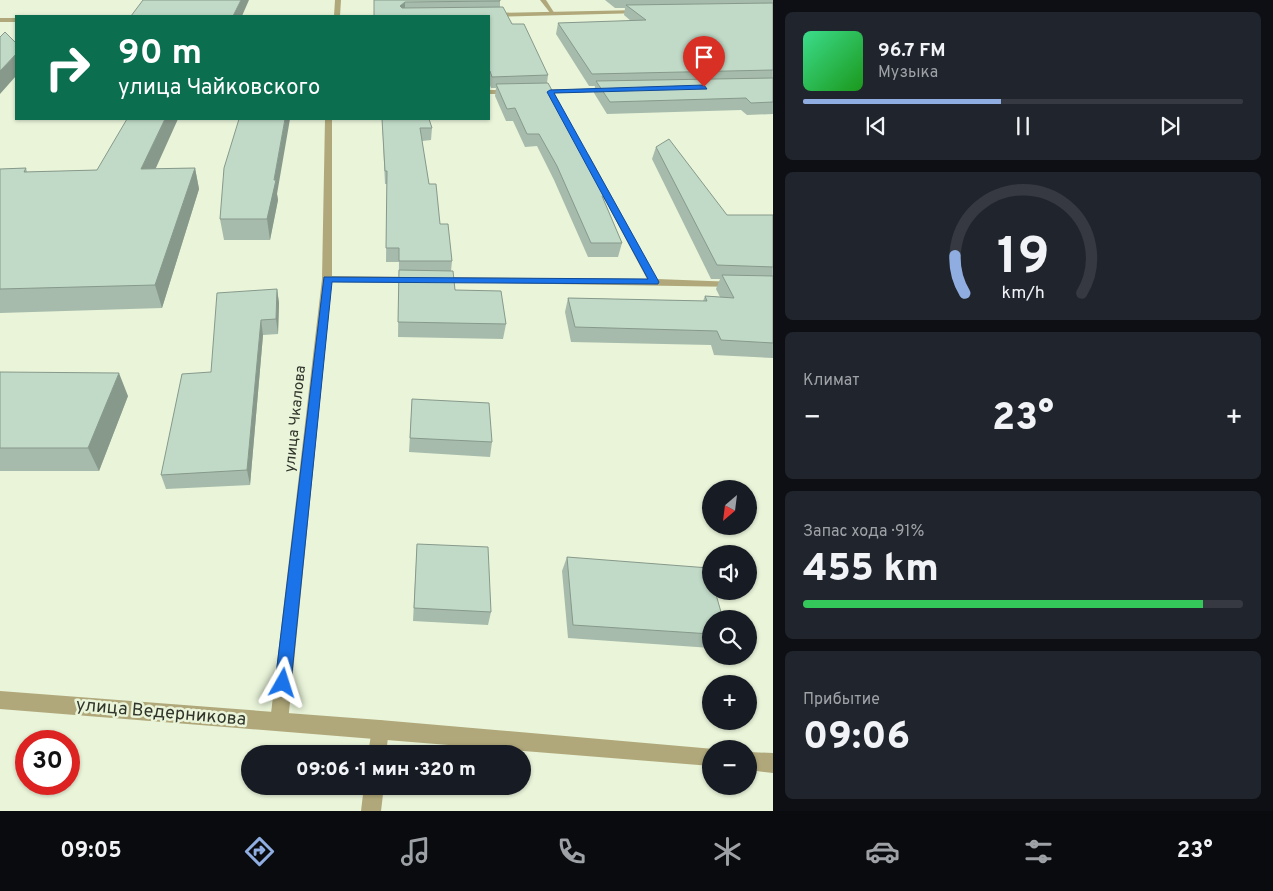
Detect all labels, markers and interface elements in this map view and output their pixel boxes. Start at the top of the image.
text: 90 m [118,32,202,76]
icon: right [35,35,100,100]
pin [683,36,725,87]
text: 96.7 FM [878,39,946,63]
icon: arrive [690,43,718,71]
text: Музыка [878,63,938,83]
text: улица Чайковского [118,75,320,102]
icon: previous [862,112,890,140]
icon: pause [1009,112,1037,140]
icon: next [1156,112,1184,140]
text: 19 [997,226,1049,292]
text: km/h [1001,282,1045,305]
street label: улица Чкалова [281,364,311,474]
text: Климат [803,371,860,391]
text: 23° [992,395,1054,444]
text: − [803,401,821,437]
text: + [1225,401,1243,437]
north arrow [702,480,758,535]
map controls [702,480,757,795]
text: Запас хода · 91% [803,522,925,542]
button: sound [702,545,757,600]
text: 455 km [803,546,939,595]
button: search [702,610,757,665]
position arrow [256,656,308,708]
button: + [702,675,757,730]
text: Прибытие [803,690,880,710]
street label: улица Ведерникова [75,694,247,732]
text: 09:06 [803,714,910,763]
speed limit sign: 30 [15,730,80,795]
button: − [702,740,757,795]
text: 09:06 · 1 мин · 320 m [296,758,476,782]
icon: directions [242,834,277,869]
icon: music [398,834,433,869]
icon: phone [554,834,589,869]
icon: climate [710,834,745,869]
icon: car [865,834,900,869]
icon: filters [1021,834,1056,869]
text: 09:05 [60,838,122,865]
text: 23° [1177,838,1213,865]

